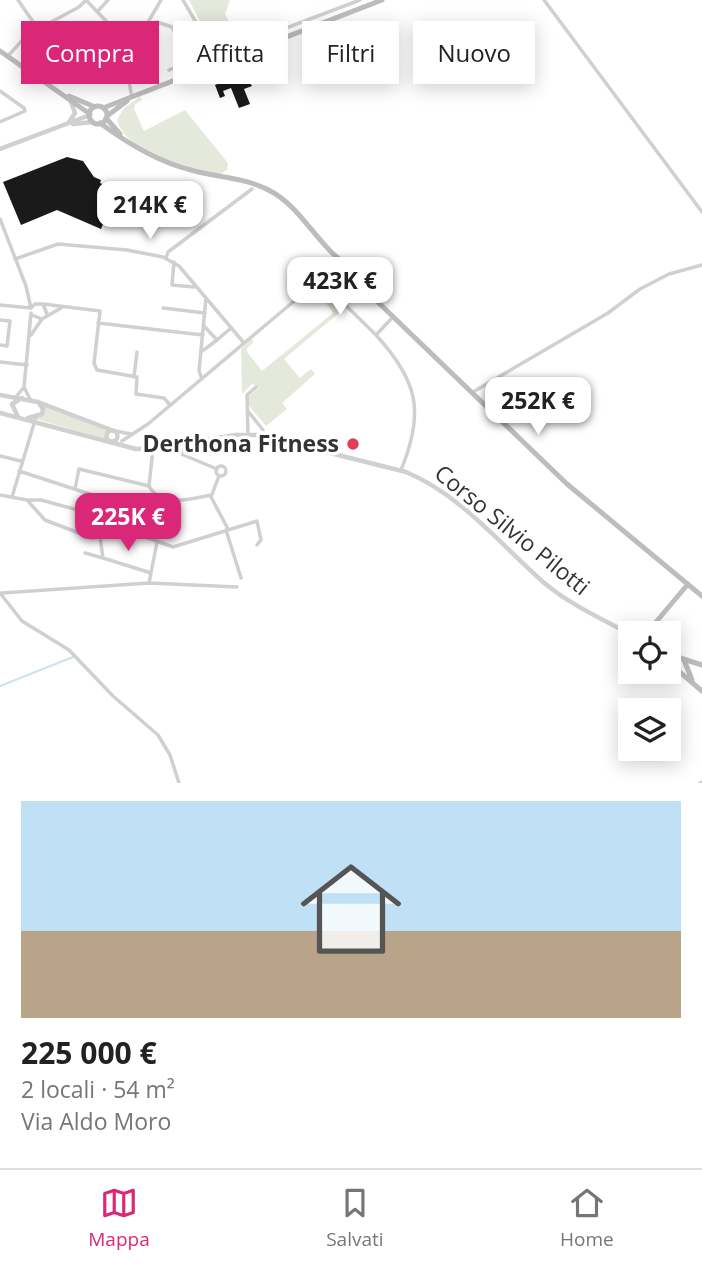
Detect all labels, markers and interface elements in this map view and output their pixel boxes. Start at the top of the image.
chip: Compra [21,21,159,84]
chip: Affitta [173,21,288,84]
chip: Filtri [302,21,399,84]
chip: Nuovo [413,21,535,84]
pin: 214K € [93,182,207,241]
text: 214K € [113,188,187,220]
pin: 423K € [283,258,397,317]
text: 423K € [303,264,377,296]
pin: 252K € [481,378,595,437]
text: 252K € [501,384,575,416]
place label: Derthona Fitness [142,427,339,459]
marker: Derthona Fitness [345,436,361,452]
street label: Corso Silvio Pilotti [428,457,597,602]
pin: 225K € [71,494,185,553]
text: 225K € [91,500,165,532]
map controls [618,621,681,761]
button: locate [618,621,681,684]
button: layers [618,698,681,761]
icon: home [288,846,414,972]
text: 225 000 € [21,1032,157,1073]
text: 2 locali · 54 m² [21,1073,175,1105]
text: Via Aldo Moro [21,1105,171,1137]
tab: Mappa [88,1184,150,1252]
tab: Salvati [326,1184,384,1252]
tab: Home [560,1184,614,1252]

